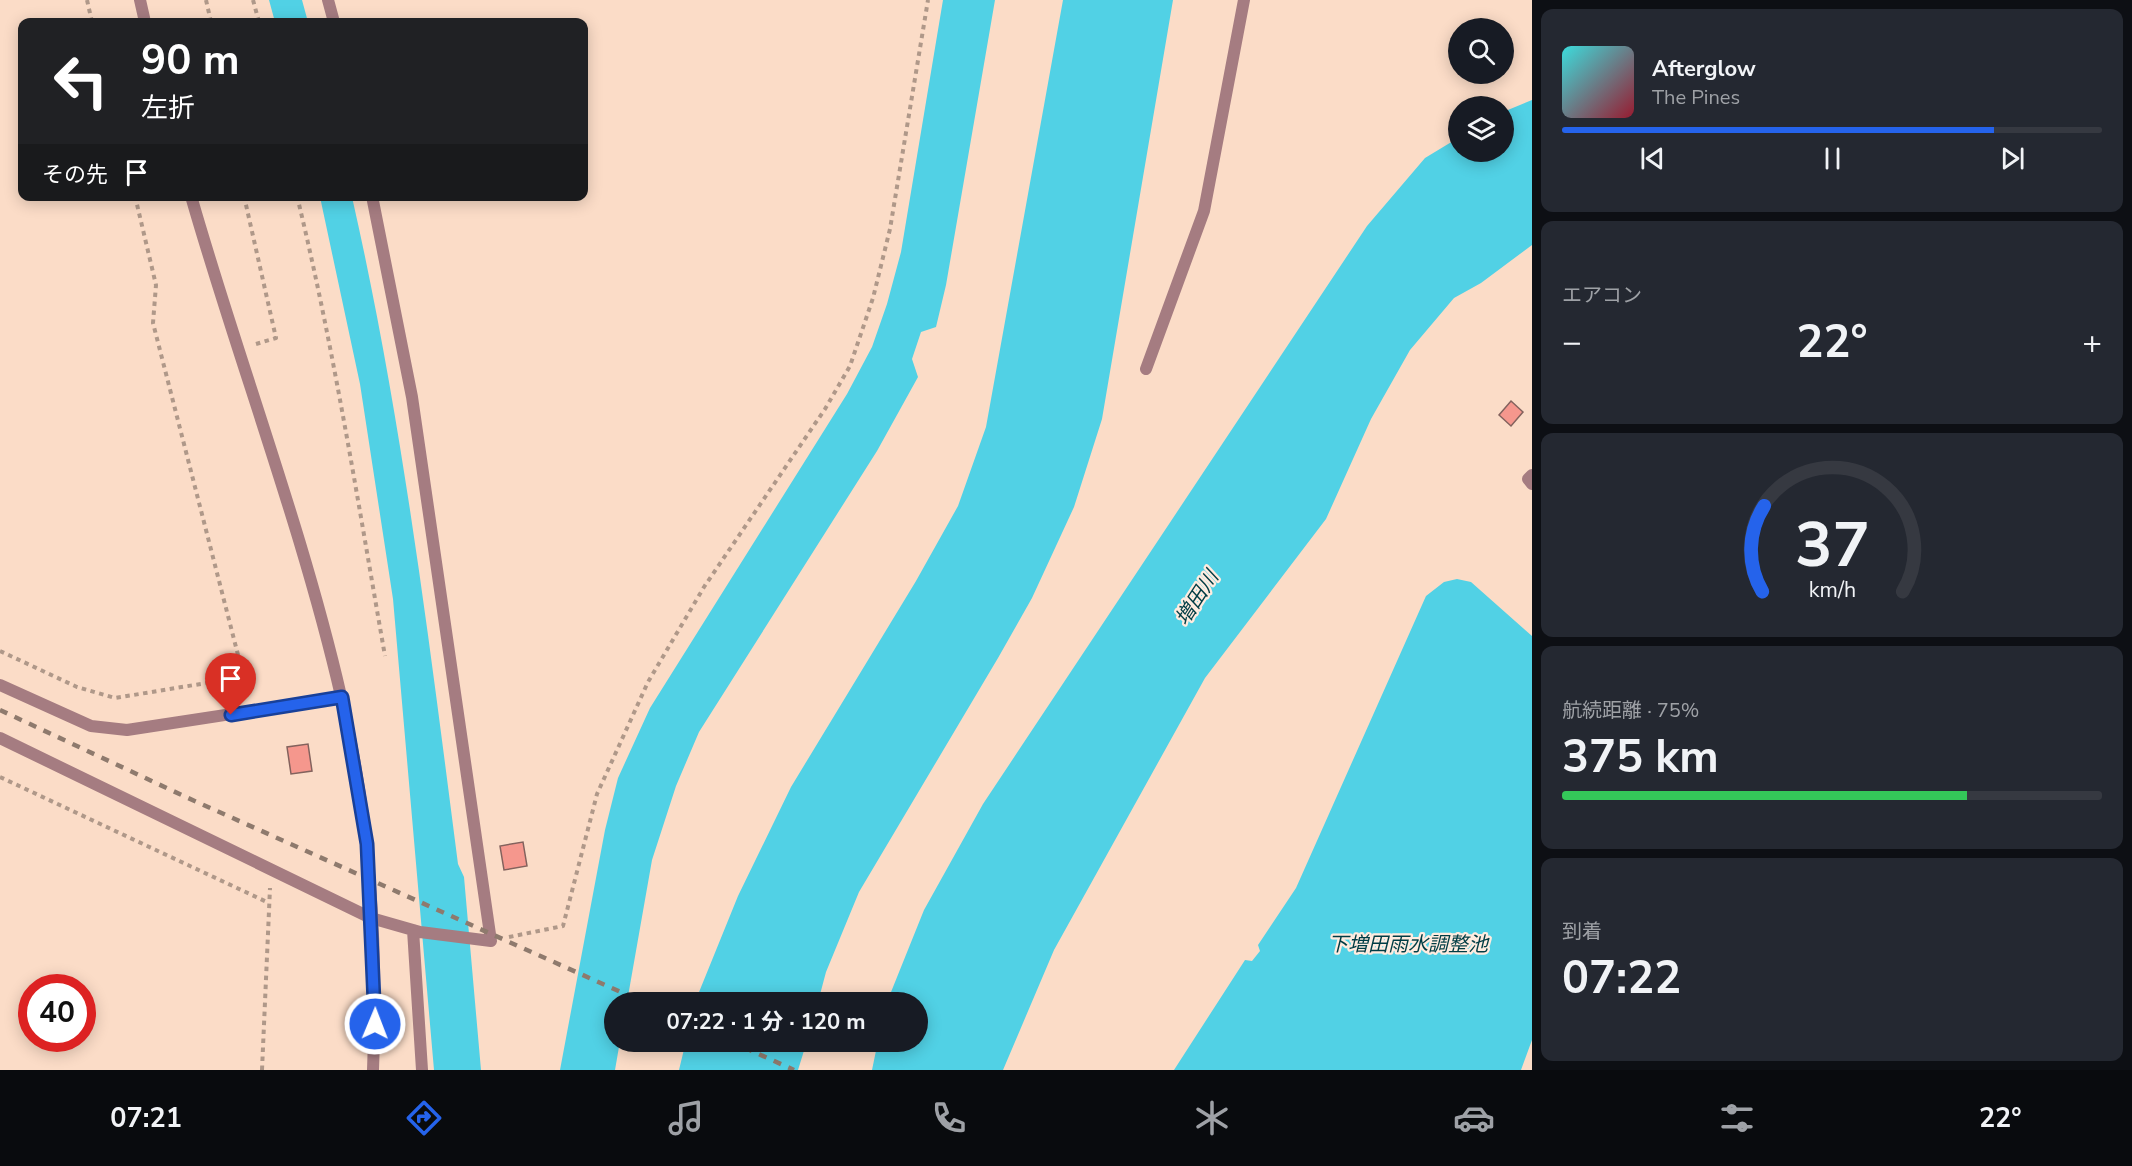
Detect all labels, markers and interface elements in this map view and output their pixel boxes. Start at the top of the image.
map controls [1448,18,1514,162]
button: search [1448,18,1514,84]
text: 90 m [141,32,240,89]
icon: left [42,42,120,120]
text: Afterglow [1652,54,1756,84]
text: The Pines [1652,84,1740,111]
text: 左折 [141,90,195,127]
button: layers [1448,96,1514,162]
icon: previous [1636,142,1669,175]
icon: pause [1816,142,1849,175]
icon: next [1996,142,2029,175]
icon: arrive [120,156,153,189]
text: その先 [42,160,108,190]
text: エアコン [1562,282,1642,309]
text: 22° [1796,312,1868,373]
text: − [1562,320,1582,365]
text: + [2082,320,2102,365]
text: 37 [1795,503,1869,588]
water label: 増田川 [1169,564,1226,631]
text: km/h [1808,575,1856,605]
pin [205,653,256,715]
icon: arrive [214,662,247,695]
text: 航続距離 · 75% [1562,697,1699,724]
text: 375 km [1562,727,1719,788]
text: 到着 [1562,918,1602,945]
water label: 下増田雨水調整池 [1328,931,1490,958]
text: 07:22 [1562,948,1681,1009]
speed limit sign: 40 [18,974,96,1052]
position arrow [343,992,407,1056]
text: 07:22 · 1 分 · 120 m [667,1007,865,1037]
icon: directions [403,1097,445,1139]
icon: music [665,1097,707,1139]
icon: phone [928,1097,970,1139]
icon: climate [1191,1097,1233,1139]
icon: car [1453,1097,1495,1139]
icon: filters [1716,1097,1758,1139]
text: 07:21 [110,1100,182,1137]
text: 22° [1979,1100,2022,1137]

